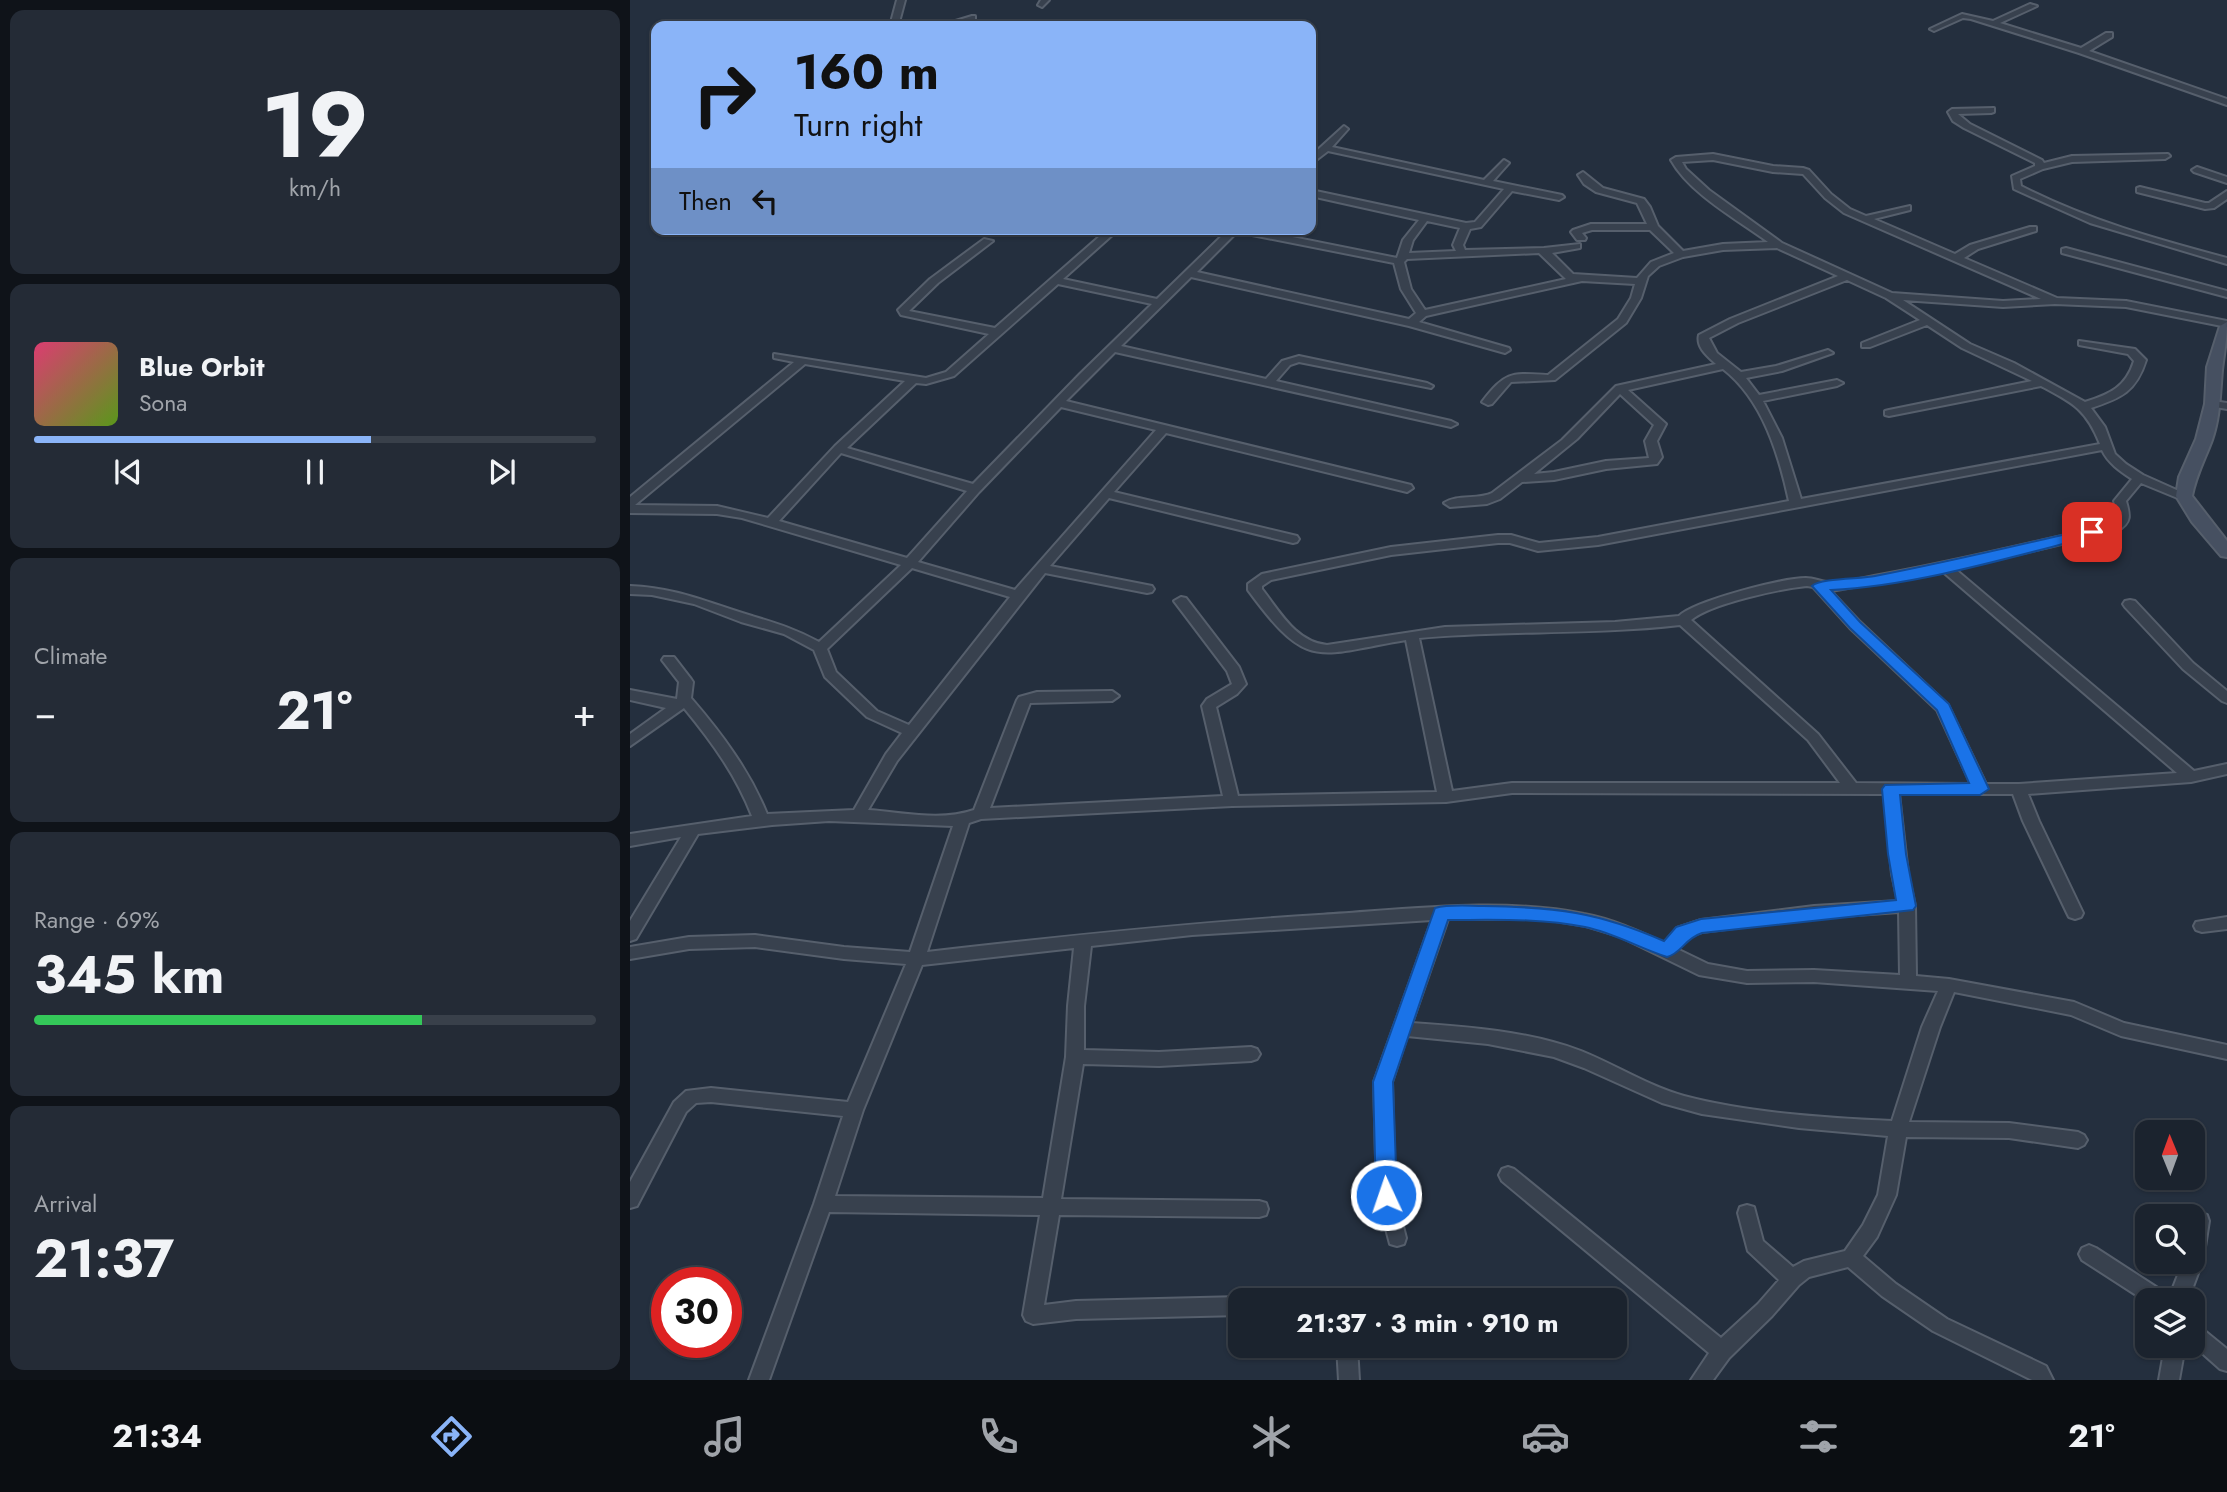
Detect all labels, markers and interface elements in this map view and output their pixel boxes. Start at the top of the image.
text: 160 m [794,37,939,107]
icon: right [679,49,770,140]
text: 19 [261,60,369,191]
text: Turn right [794,102,923,148]
text: km/h [289,171,341,205]
text: Then [679,182,732,220]
icon: left [746,182,784,220]
text: Blue Orbit [139,348,264,386]
text: Sona [139,386,187,420]
icon: previous [109,453,147,491]
icon: pause [296,453,334,491]
icon: next [483,453,521,491]
pin [2062,502,2122,562]
icon: arrive [2073,513,2111,551]
text: Climate [34,639,107,673]
text: 21° [277,673,353,749]
text: − [34,685,56,740]
text: + [573,685,596,740]
text: Range · 69% [34,903,159,937]
text: 345 km [34,937,224,1013]
north arrow [2135,1120,2205,1190]
map controls [2135,1120,2205,1358]
position arrow [1349,1158,1423,1232]
text: Arrival [34,1187,97,1221]
button: search [2135,1204,2205,1274]
text: 21:37 [34,1221,174,1297]
speed limit sign: 30 [651,1267,742,1358]
button: layers [2135,1288,2205,1358]
text: 21:37 · 3 min · 910 m [1296,1304,1559,1342]
icon: directions [427,1412,476,1461]
icon: music [700,1412,749,1461]
icon: phone [974,1412,1023,1461]
icon: climate [1247,1412,1296,1461]
icon: car [1521,1412,1570,1461]
icon: filters [1794,1412,1843,1461]
text: 21:34 [112,1413,202,1459]
text: 21° [2068,1413,2115,1459]

